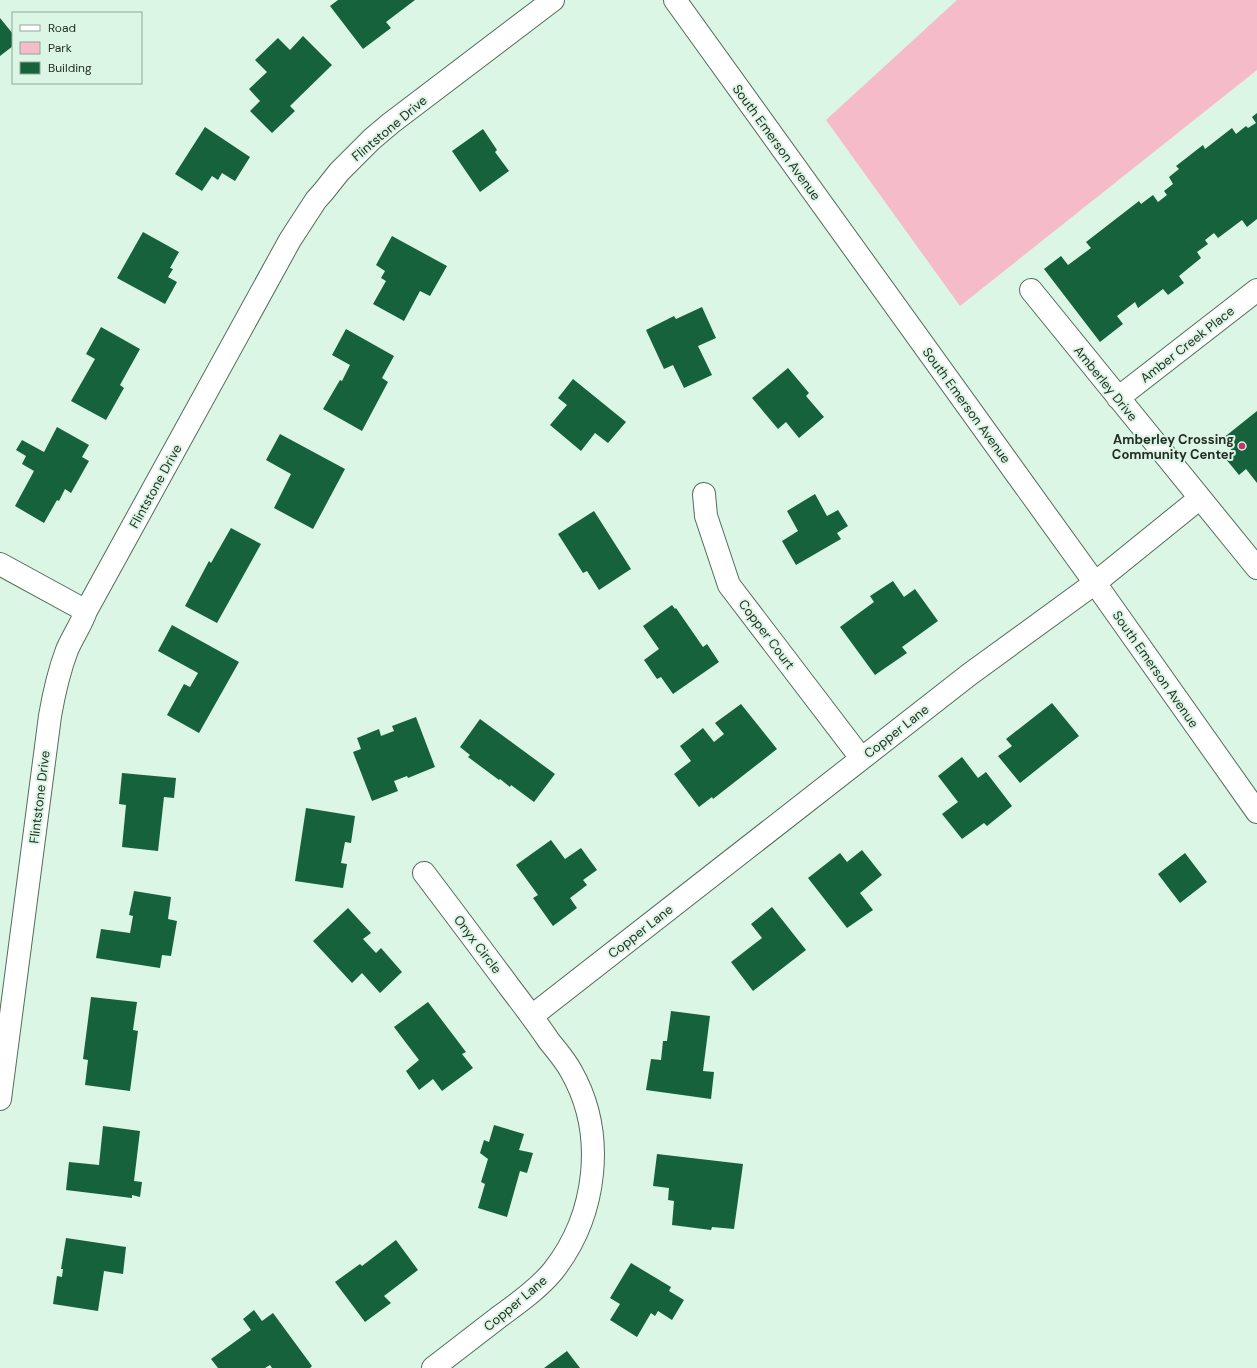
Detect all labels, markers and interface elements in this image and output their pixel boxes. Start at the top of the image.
legend [12,12,142,84]
text: Road [48,20,76,36]
text: Park [48,40,72,56]
text: Building [48,60,92,76]
street label: South Emerson Avenue [729,81,824,204]
street label: Flintstone Drive [348,92,431,165]
street label: Amber Creek Place [1137,302,1238,386]
street label: Amberley Drive [1070,342,1141,424]
street label: South Emerson Avenue [919,344,1014,467]
place label: Amberley Crossing Community Center [1112,431,1235,463]
street label: Flintstone Drive [125,441,186,531]
marker: Amberley Crossing Community Center [1237,441,1247,451]
street label: Copper Court [735,596,798,673]
street label: South Emerson Avenue [1109,607,1202,731]
street label: Copper Lane [860,701,932,762]
street label: Flintstone Drive [25,750,54,844]
street label: Copper Lane [604,901,676,962]
street label: Onyx Circle [450,912,505,977]
street label: Copper Lane [480,1272,551,1335]

